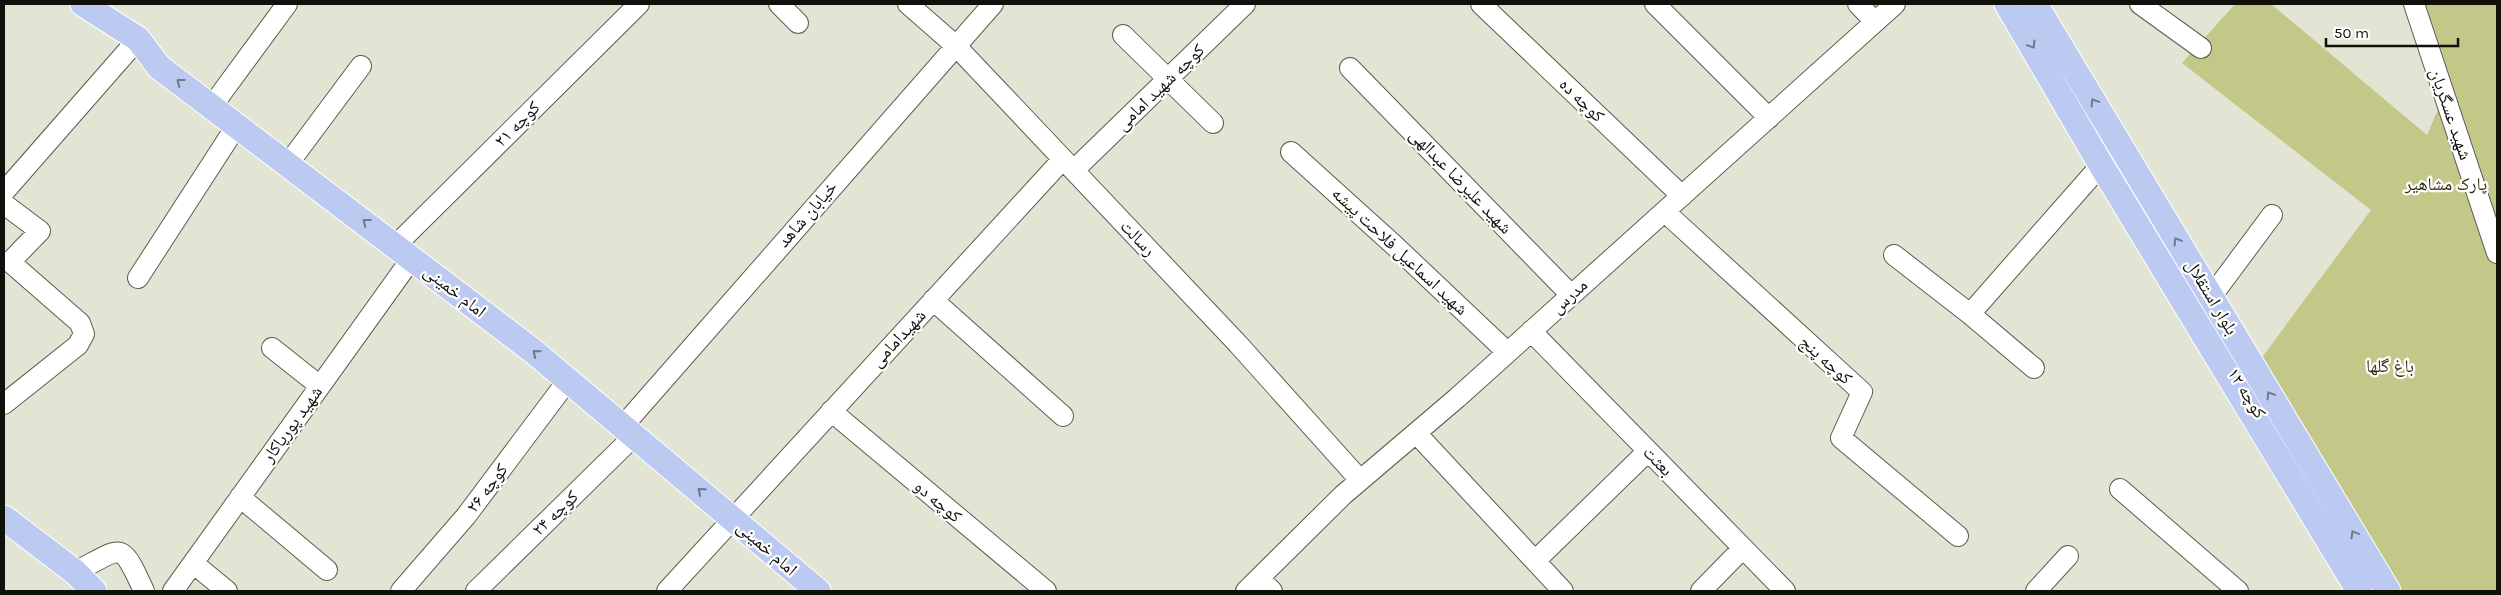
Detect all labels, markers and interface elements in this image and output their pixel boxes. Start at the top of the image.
scale bar [2326,15,2458,47]
text: 50 m [2334,24,2369,42]
street label: کوچه شهید امامی [1111,39,1210,135]
one-way arrow [2026,40,2036,49]
street label: شهید عسگریان [2425,65,2477,163]
street label: کوچه ده [1555,73,1610,127]
one-way arrow [177,80,186,88]
street label: کوچه ۲۱ [489,96,545,152]
one-way arrow [2090,98,2100,107]
street label: شهید علیرضا عبدالهی [1405,124,1517,238]
park label: پارک مشاهیر [2404,173,2487,195]
street label: خیابان شاهد [772,176,842,252]
street label: شهید اسماعیل فلاحت پیشه [1327,182,1473,320]
street label: رسالت [1116,215,1160,261]
one-way arrow [362,219,372,228]
one-way arrow [2174,237,2184,246]
street label: بلوار استقلال [2181,255,2243,339]
street label: امام خمینی [419,260,491,323]
street label: مدرس [1546,274,1592,318]
street label: شهیدامامی [866,304,930,372]
street label: کوچه پنج [1794,331,1857,390]
one-way arrow [532,350,541,359]
park label: باغ گلها [2366,355,2414,377]
street label: کوچه ۱۲ [2223,363,2271,423]
street label: شهید پورپاکار [256,381,327,467]
one-way arrow [2267,391,2277,400]
street label: بعثت [1638,441,1678,481]
street label: کوچه ۲۶ [461,459,513,517]
street label: کوچه دو [910,475,967,528]
street label: کوچه ۲۴ [527,485,583,540]
one-way arrow [697,488,706,497]
street label: امام خمینی [732,516,802,581]
one-way arrow [2350,531,2360,540]

